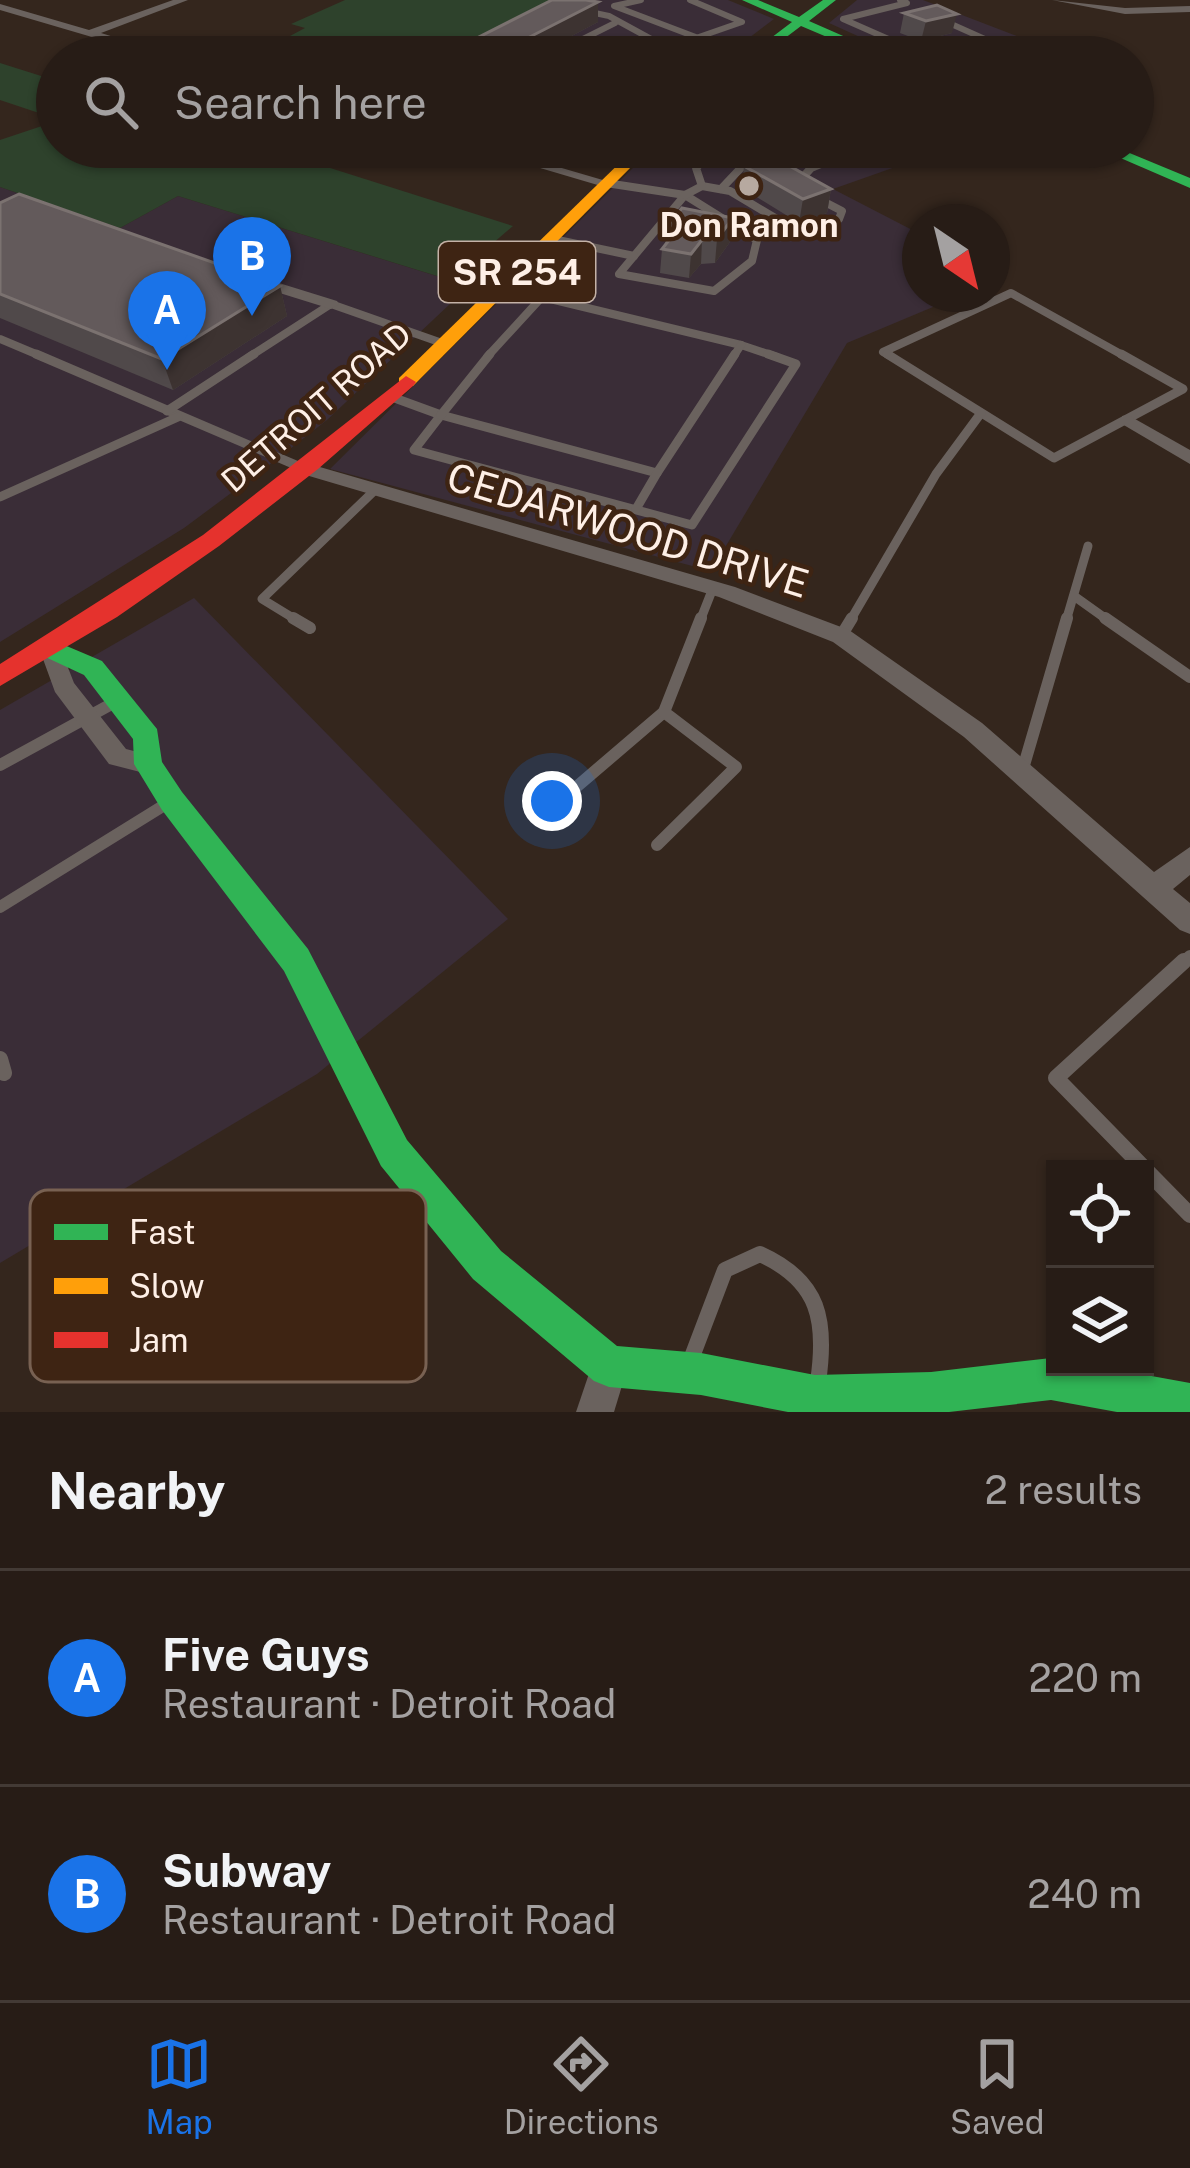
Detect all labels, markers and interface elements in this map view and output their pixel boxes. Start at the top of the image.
search box [36,36,1154,168]
icon: search [78,69,144,135]
text: Search here [174,76,427,129]
marker: Don Ramon [736,173,762,199]
north arrow [902,204,1010,312]
place label: Don Ramon [659,206,839,244]
pin: B [213,217,291,316]
road number: SR 254 [439,242,595,302]
pin: A [128,271,206,370]
street label: DETROIT ROAD [214,315,418,499]
street label: CEDARWOOD DRIVE [442,453,814,607]
your location [522,771,582,831]
map controls [1046,1160,1154,1376]
button: locate [1046,1160,1154,1268]
legend [30,1190,426,1382]
text: Fast [129,1213,196,1251]
text: Slow [129,1267,204,1305]
button: layers [1046,1268,1154,1376]
text: Jam [129,1321,189,1359]
text: Nearby [48,1461,225,1520]
text: 2 results [985,1467,1142,1513]
text: Five Guys [162,1628,370,1681]
text: A [73,1655,101,1701]
text: 220 m [1028,1655,1142,1701]
text: Restaurant · Detroit Road [162,1681,616,1727]
text: Subway [162,1844,331,1897]
text: B [74,1871,100,1917]
text: 240 m [1027,1871,1142,1917]
text: Restaurant · Detroit Road [162,1897,616,1943]
tab: Map [146,2031,213,2141]
tab: Directions [504,2031,659,2141]
tab: Saved [950,2031,1044,2141]

